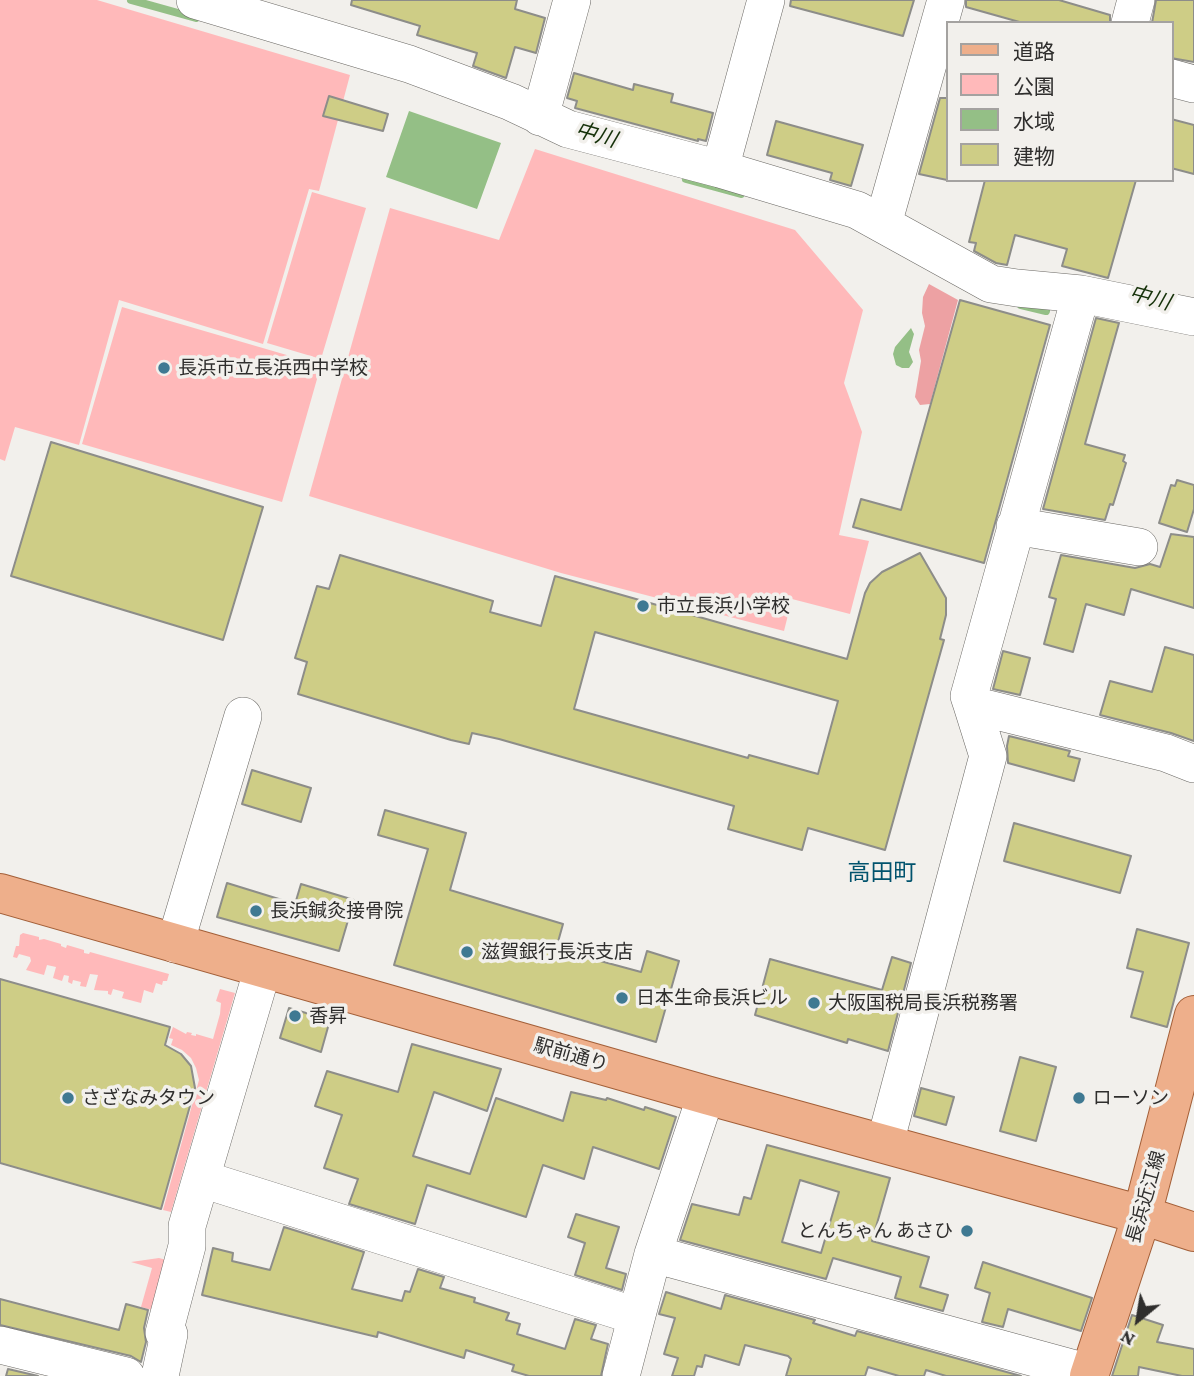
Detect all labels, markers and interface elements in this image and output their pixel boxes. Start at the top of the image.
legend [946,21,1173,182]
text: 道路 [1013,40,1055,64]
text: 公園 [1013,75,1055,99]
text: 水域 [1013,110,1055,134]
water label: 中川 [572,117,620,153]
text: 建物 [1013,145,1055,169]
water label: 中川 [1126,280,1174,316]
place label: 長浜市立長浜西中学校 [178,357,368,379]
marker: 長浜市立長浜西中学校 [156,360,172,376]
place label: 市立長浜小学校 [657,595,790,617]
marker: 市立長浜小学校 [635,598,651,614]
district label: 高田町 [848,859,916,887]
place label: 長浜鍼灸接骨院 [270,900,403,922]
marker: 長浜鍼灸接骨院 [248,903,264,919]
place label: 滋賀銀行長浜支店 [481,941,633,963]
marker: 滋賀銀行長浜支店 [459,944,475,960]
place label: 日本生命長浜ビル [636,987,788,1009]
marker: 日本生命長浜ビル [614,990,630,1006]
place label: 大阪国税局長浜税務署 [828,992,1018,1014]
marker: 大阪国税局長浜税務署 [806,995,822,1011]
place label: 香昇 [309,1005,347,1027]
marker: 香昇 [287,1008,303,1024]
street label: 駅前通り [531,1034,611,1076]
place label: さざなみタウン [82,1087,215,1109]
place label: ローソン [1093,1087,1169,1109]
marker: さざなみタウン [60,1090,76,1106]
marker: ローソン [1071,1090,1087,1106]
street label: 長浜近江線 [1122,1148,1170,1246]
place label: とんちゃん あさひ [797,1220,953,1242]
marker: とんちゃん あさひ [959,1223,975,1239]
north arrow [1103,1285,1173,1355]
text: N [1116,1326,1138,1351]

